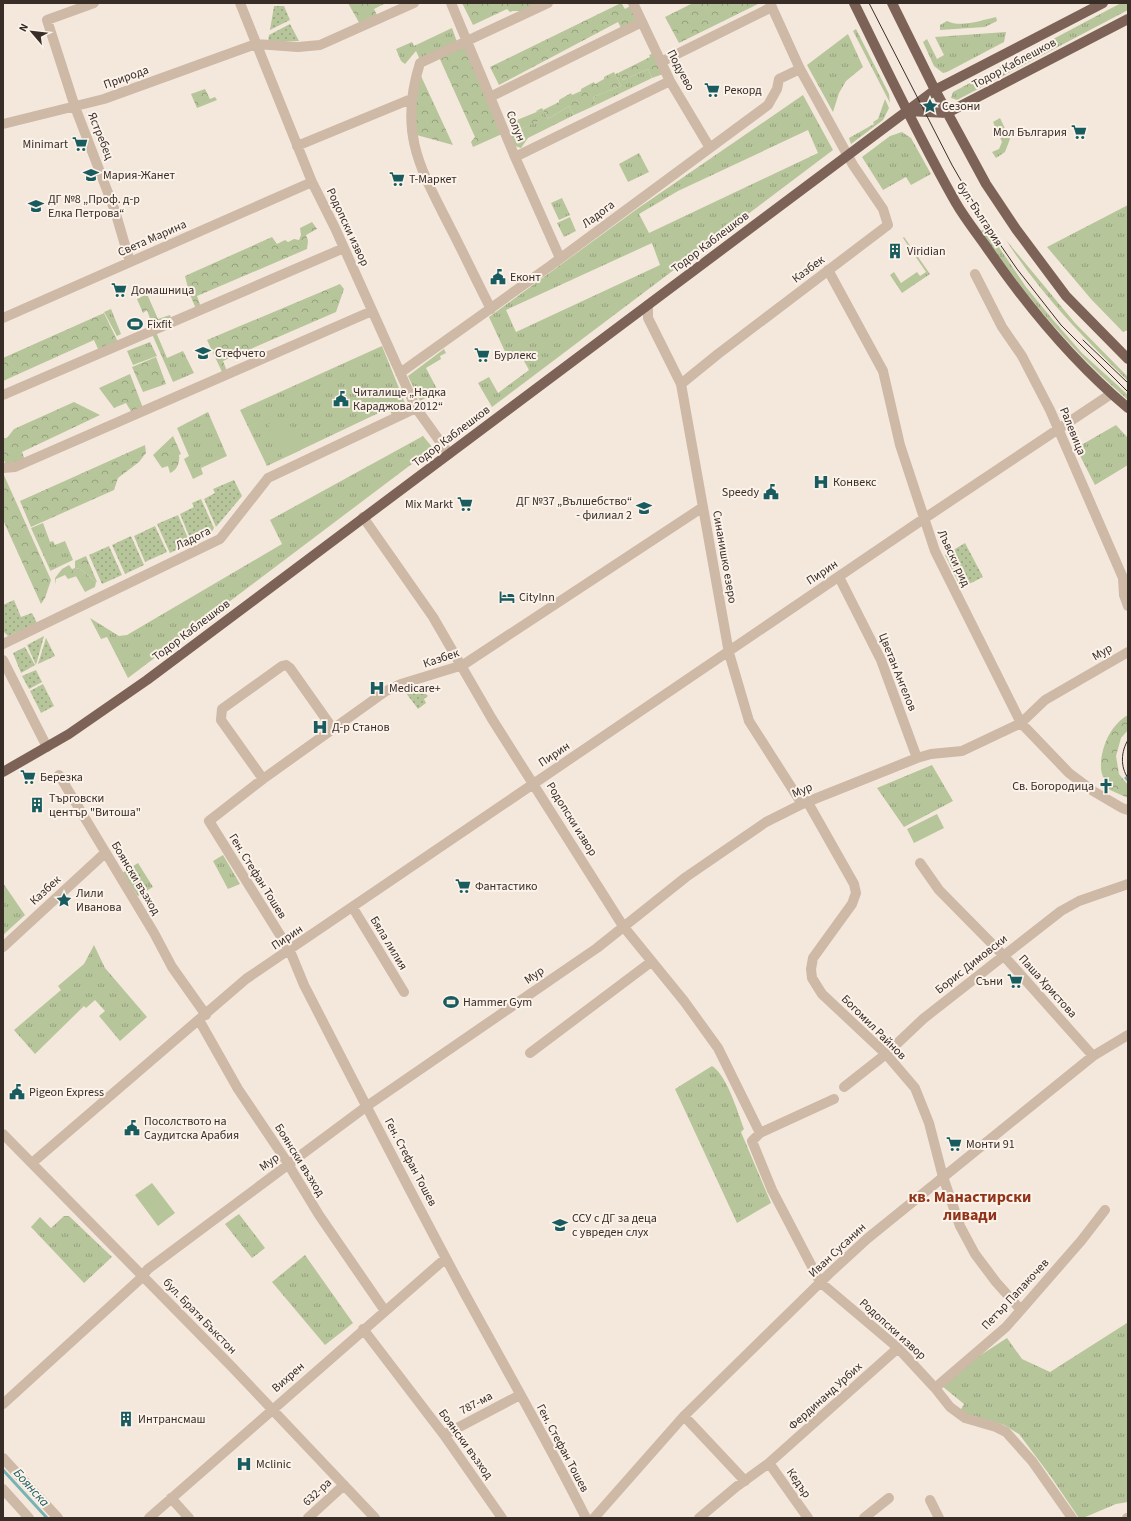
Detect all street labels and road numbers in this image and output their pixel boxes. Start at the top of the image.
street label: Тодор Каблешков [969,34,1059,93]
street label: Подуево [663,47,699,94]
street label: Природа [101,61,151,93]
street label: Солун [502,108,529,144]
street label: Ястребец [83,110,118,163]
street label: бул. България [952,179,1007,250]
street label: Родопски извор [322,185,373,269]
street label: Ладога [578,196,618,232]
street label: Тодор Каблешков [668,208,753,277]
street label: Света Марина [115,216,189,261]
street label: Казбек [788,251,828,287]
street label: Тодор Каблешков [409,402,494,471]
street label: Ралевица [1055,405,1090,458]
street label: Синанишко езеро [708,509,741,605]
street label: Ладога [173,523,214,554]
street label: Лъвски рид [933,527,974,590]
street label: Пирин [803,556,841,589]
street label: Тодор Каблешков [149,596,234,665]
street label: Цветан Ангелов [874,631,921,714]
street label: Мур [1089,640,1116,665]
street label: Казбек [421,644,461,673]
street label: Пирин [535,738,573,771]
street label: Мур [789,778,815,802]
street label: Родопски извор [542,779,601,860]
street label: Ген. Стефан Тошев [224,830,291,922]
street label: Боянски възход [107,838,165,919]
street label: Казбек [26,872,65,909]
street label: Бяла лилия [366,913,411,973]
street label: Пирин [268,921,306,954]
street label: Борис Димовски [932,931,1011,998]
street label: Паша Христова [1014,951,1081,1022]
street label: Мур [521,962,548,988]
street label: Богомил Райнов [837,991,910,1064]
street label: Ген. Стефан Тошев [380,1115,441,1209]
street label: Боянски възход [270,1120,329,1201]
street label: Мур [256,1149,283,1176]
street label: Иван Сусанин [805,1219,870,1282]
street label: Петър Папакочев [978,1255,1053,1334]
street label: бул. Братя Бъкстон [159,1275,240,1358]
street label: Родопски извор [856,1295,930,1364]
street label: Вихрен [268,1358,308,1396]
street label: Фердинанд Урбих [785,1358,866,1434]
street label: 787-ма [457,1388,496,1419]
street label: Ген. Стефан Тошев [532,1401,593,1495]
street label: Боянски възход [434,1406,497,1483]
street label: Кедър [782,1465,815,1502]
street label: 632-ра [299,1474,336,1510]

